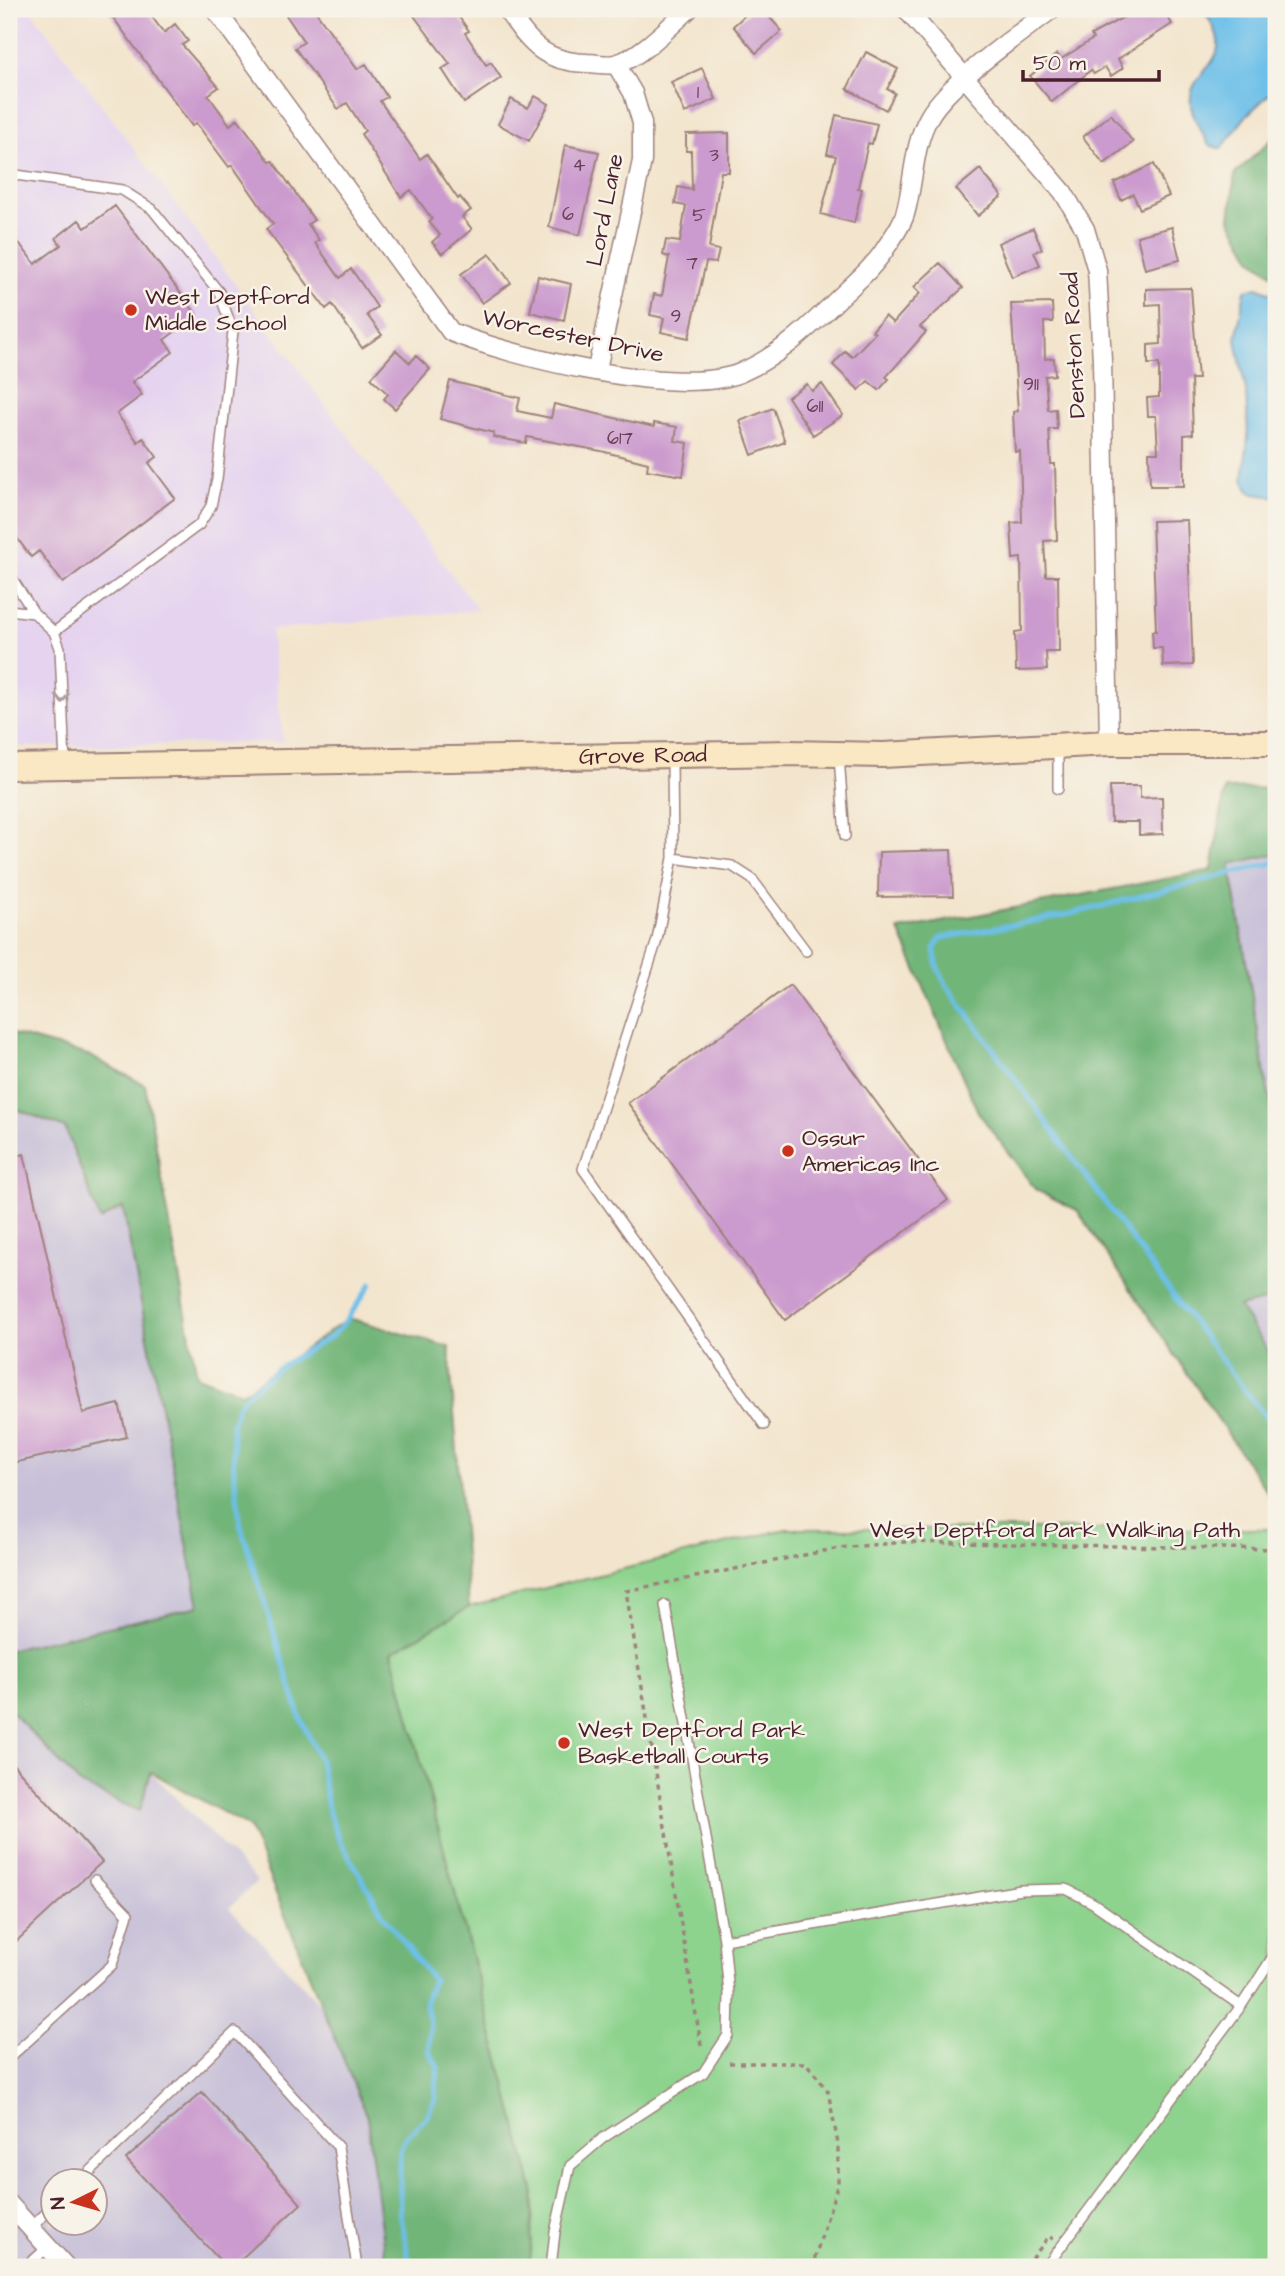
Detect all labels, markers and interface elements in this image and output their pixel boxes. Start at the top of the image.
scale bar [1023,38,1159,82]
text: 50 m [1033,49,1087,78]
house number: 1 [697,79,700,106]
house number: 3 [709,142,719,169]
street label: Lord Lane [578,151,632,269]
house number: 4 [573,152,586,179]
house number: 6 [562,201,574,228]
house number: 5 [692,202,706,229]
house number: 7 [686,250,698,277]
street label: Denston Road [1054,271,1094,419]
place label: West Deptford Middle School [145,281,310,339]
street label: Worcester Drive [479,301,667,371]
marker: West Deptford Middle School [123,302,139,318]
house number: 9 [671,303,681,330]
house number: 911 [1023,371,1039,398]
house number: 611 [807,393,824,420]
house number: 617 [607,425,633,452]
one-way arrow [54,693,69,704]
street label: Grove Road [579,738,707,773]
place label: Ossur Americas Inc [802,1122,940,1180]
marker: Ossur Americas Inc [780,1143,796,1159]
street label: West Deptford Park Walking Path [870,1514,1241,1547]
place label: West Deptford Park Basketball Courts [578,1714,805,1772]
marker: West Deptford Park Basketball Courts [556,1735,572,1751]
north arrow [38,2168,108,2238]
text: N [45,2196,73,2210]

